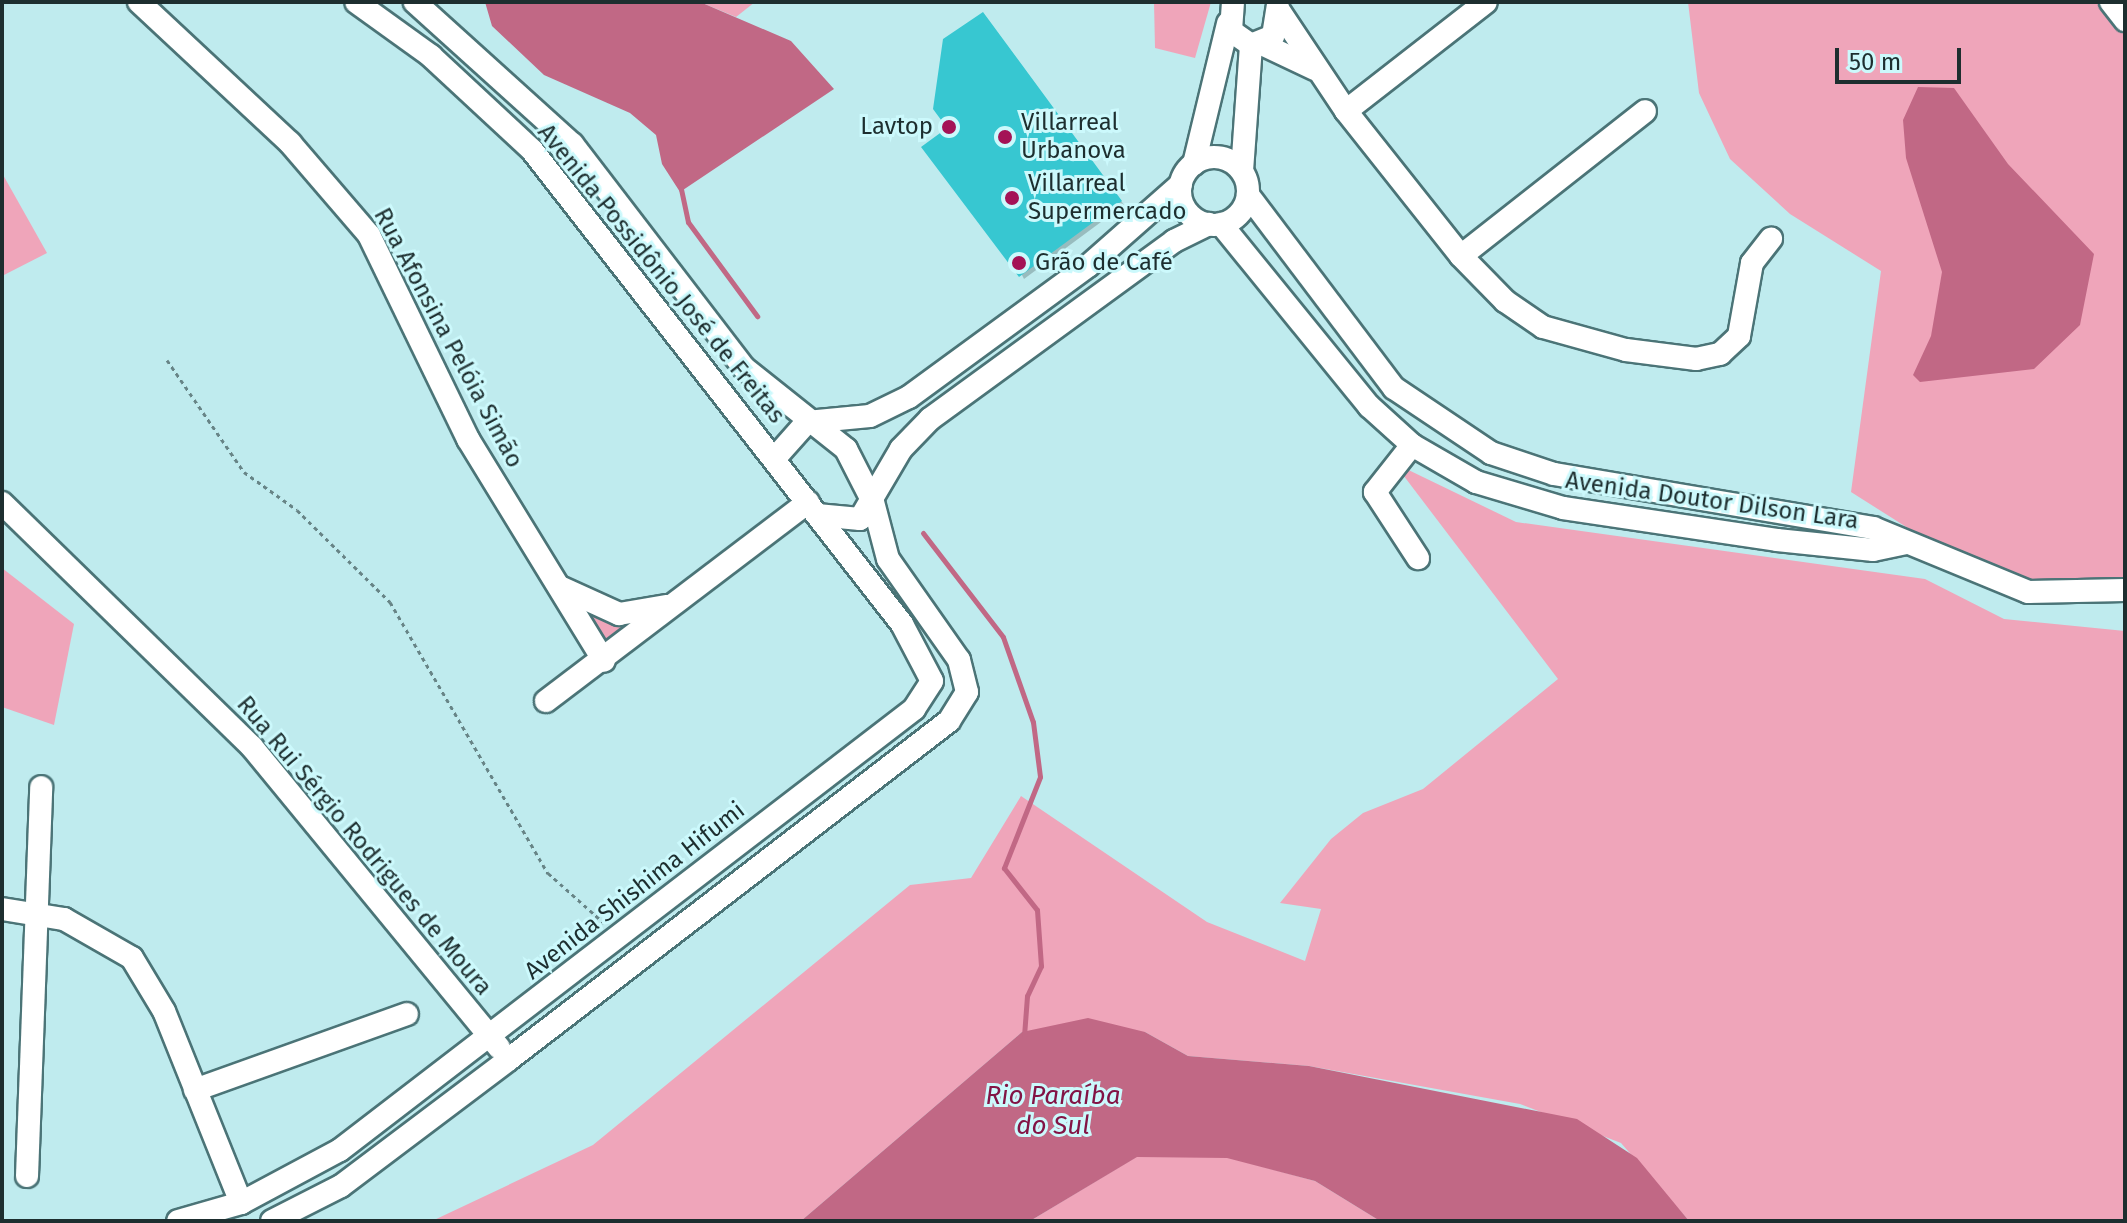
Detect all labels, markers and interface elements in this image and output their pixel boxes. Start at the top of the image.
scale bar [1839,32,1965,82]
text: 50 m [1849,48,1901,76]
place label: Villarreal Urbanova [1021,109,1126,165]
place label: Lavtop [860,113,933,141]
marker: Lavtop [940,118,958,136]
street label: Avenida Possidônio José de Freitas [531,119,791,429]
marker: Villarreal Urbanova [996,128,1014,146]
place label: Villarreal Supermercado [1028,170,1186,226]
marker: Villarreal Supermercado [1003,189,1021,207]
street label: Rua Afonsina Pelóia Simão [367,203,529,473]
place label: Grão de Café [1035,249,1173,277]
marker: Grão de Café [1010,254,1028,272]
street label: Avenida Doutor Dilson Lara [1564,466,1860,536]
street label: Rua Rui Sérgio Rodrigues de Moura [230,691,498,1001]
street label: Avenida Shishima Hifumi [519,796,751,986]
water label: Rio Paraíba do Sul [986,1080,1120,1142]

